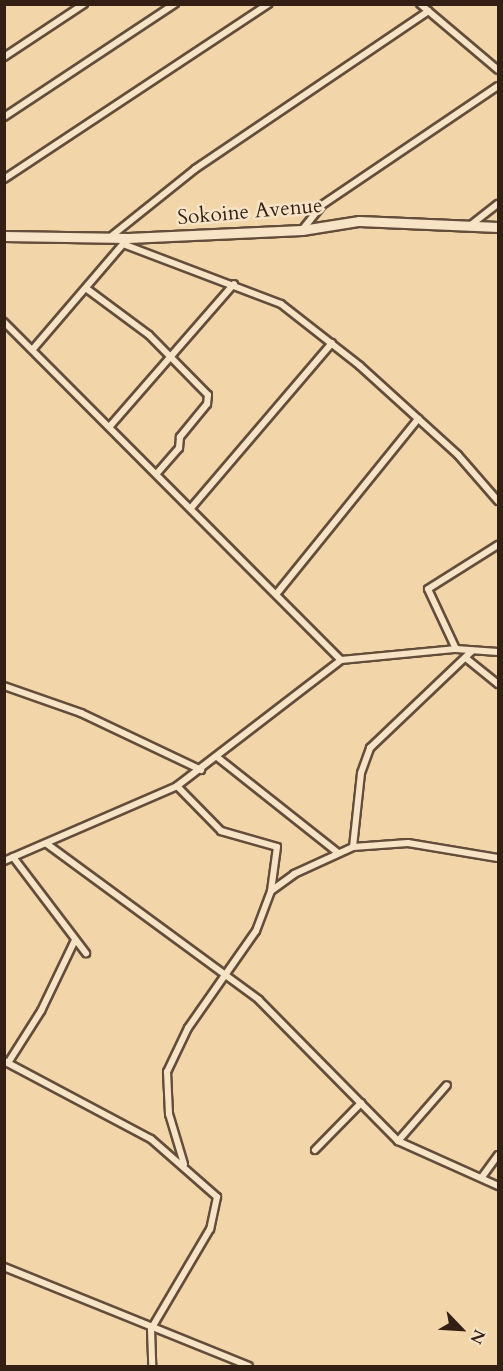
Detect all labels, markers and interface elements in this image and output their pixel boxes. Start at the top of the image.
street label: Sokoine Avenue [176,193,324,231]
north arrow [431,1299,491,1359]
text: N [464,1326,490,1348]

